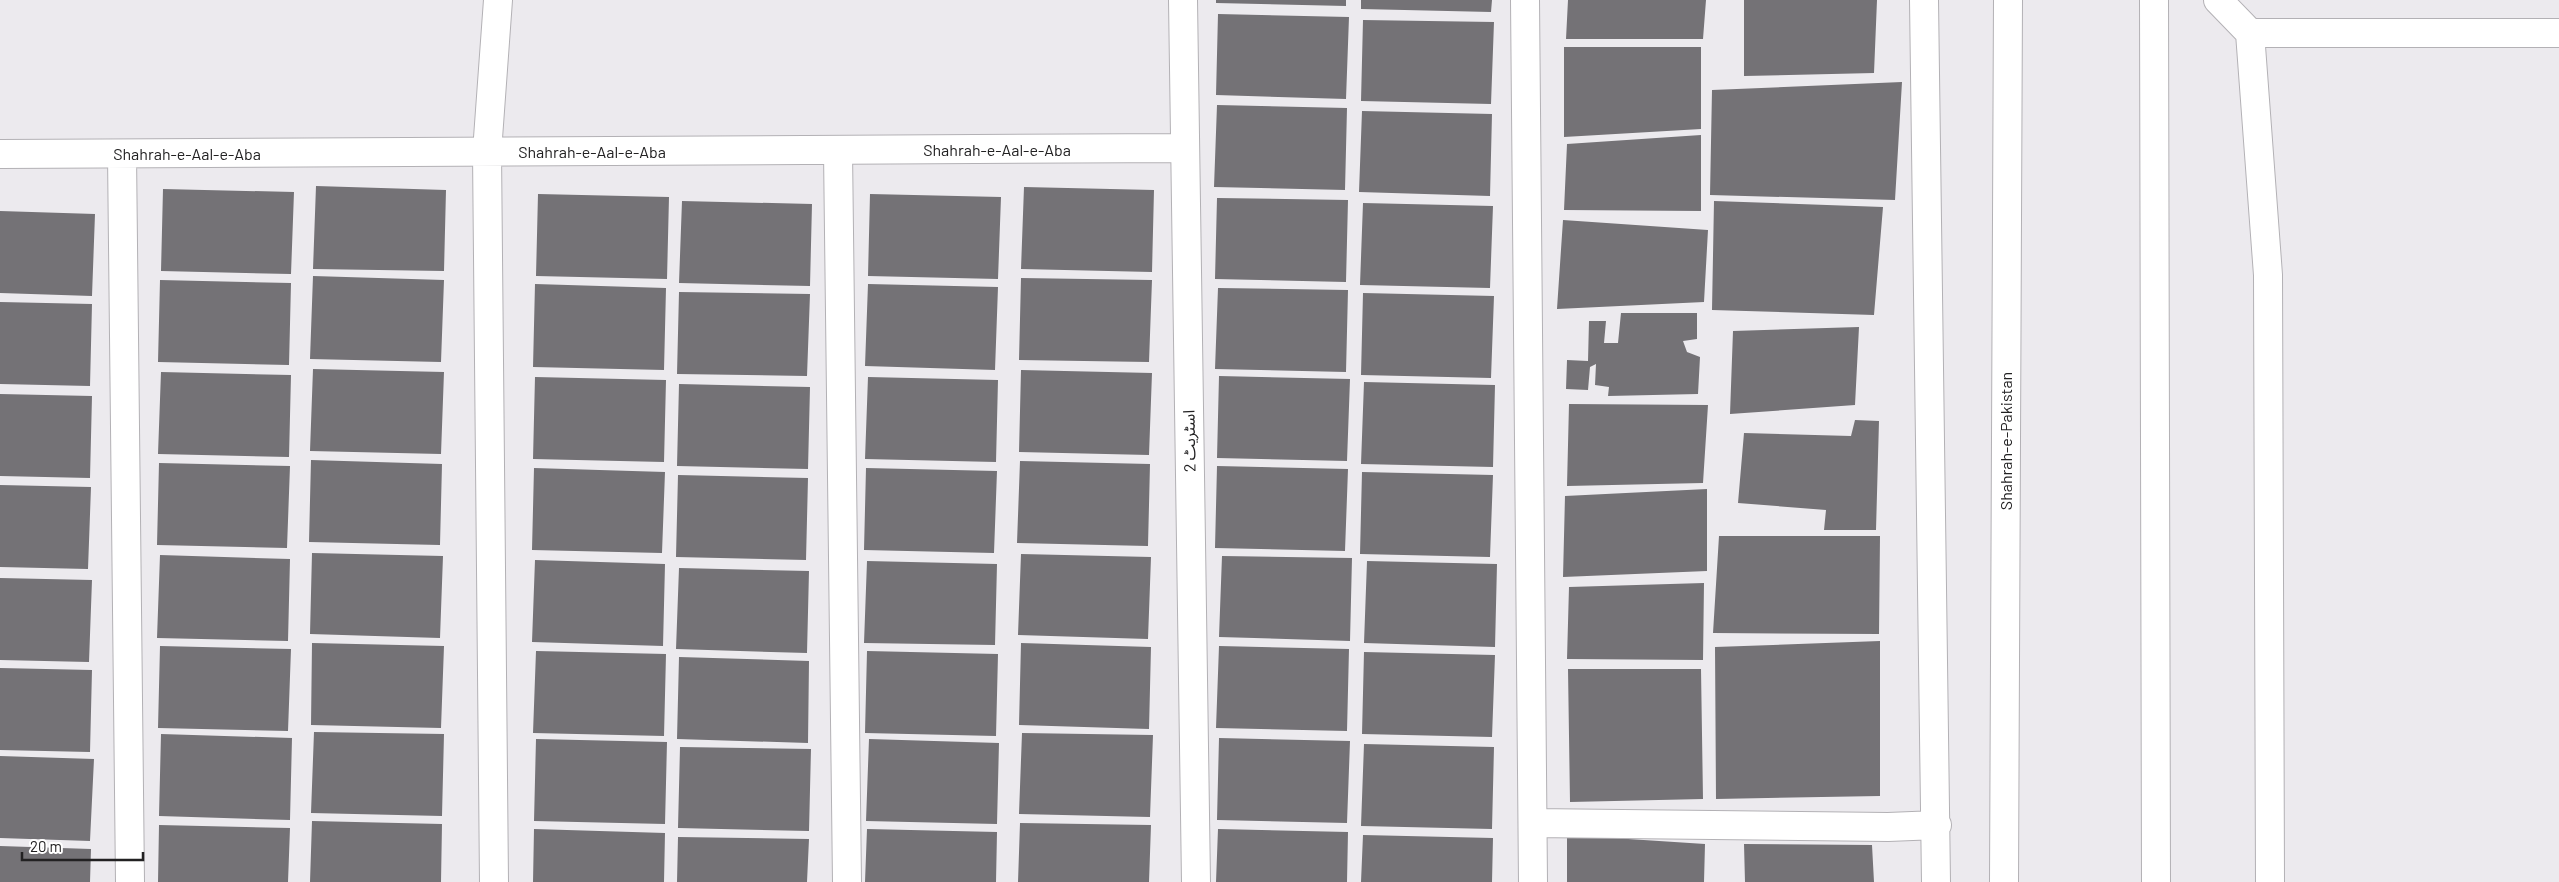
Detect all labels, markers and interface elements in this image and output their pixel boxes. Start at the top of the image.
street label: Shahrah-e-Aal-e-Aba [923,140,1071,159]
street label: Shahrah-e-Aal-e-Aba [518,142,666,161]
street label: Shahrah-e-Aal-e-Aba [113,144,261,163]
street label: Shahrah-e-Pakistan [1996,372,2015,510]
street label: اسٹریٹ 2 [1178,410,1200,472]
scale bar [22,830,144,862]
text: 20 m [30,837,62,855]

